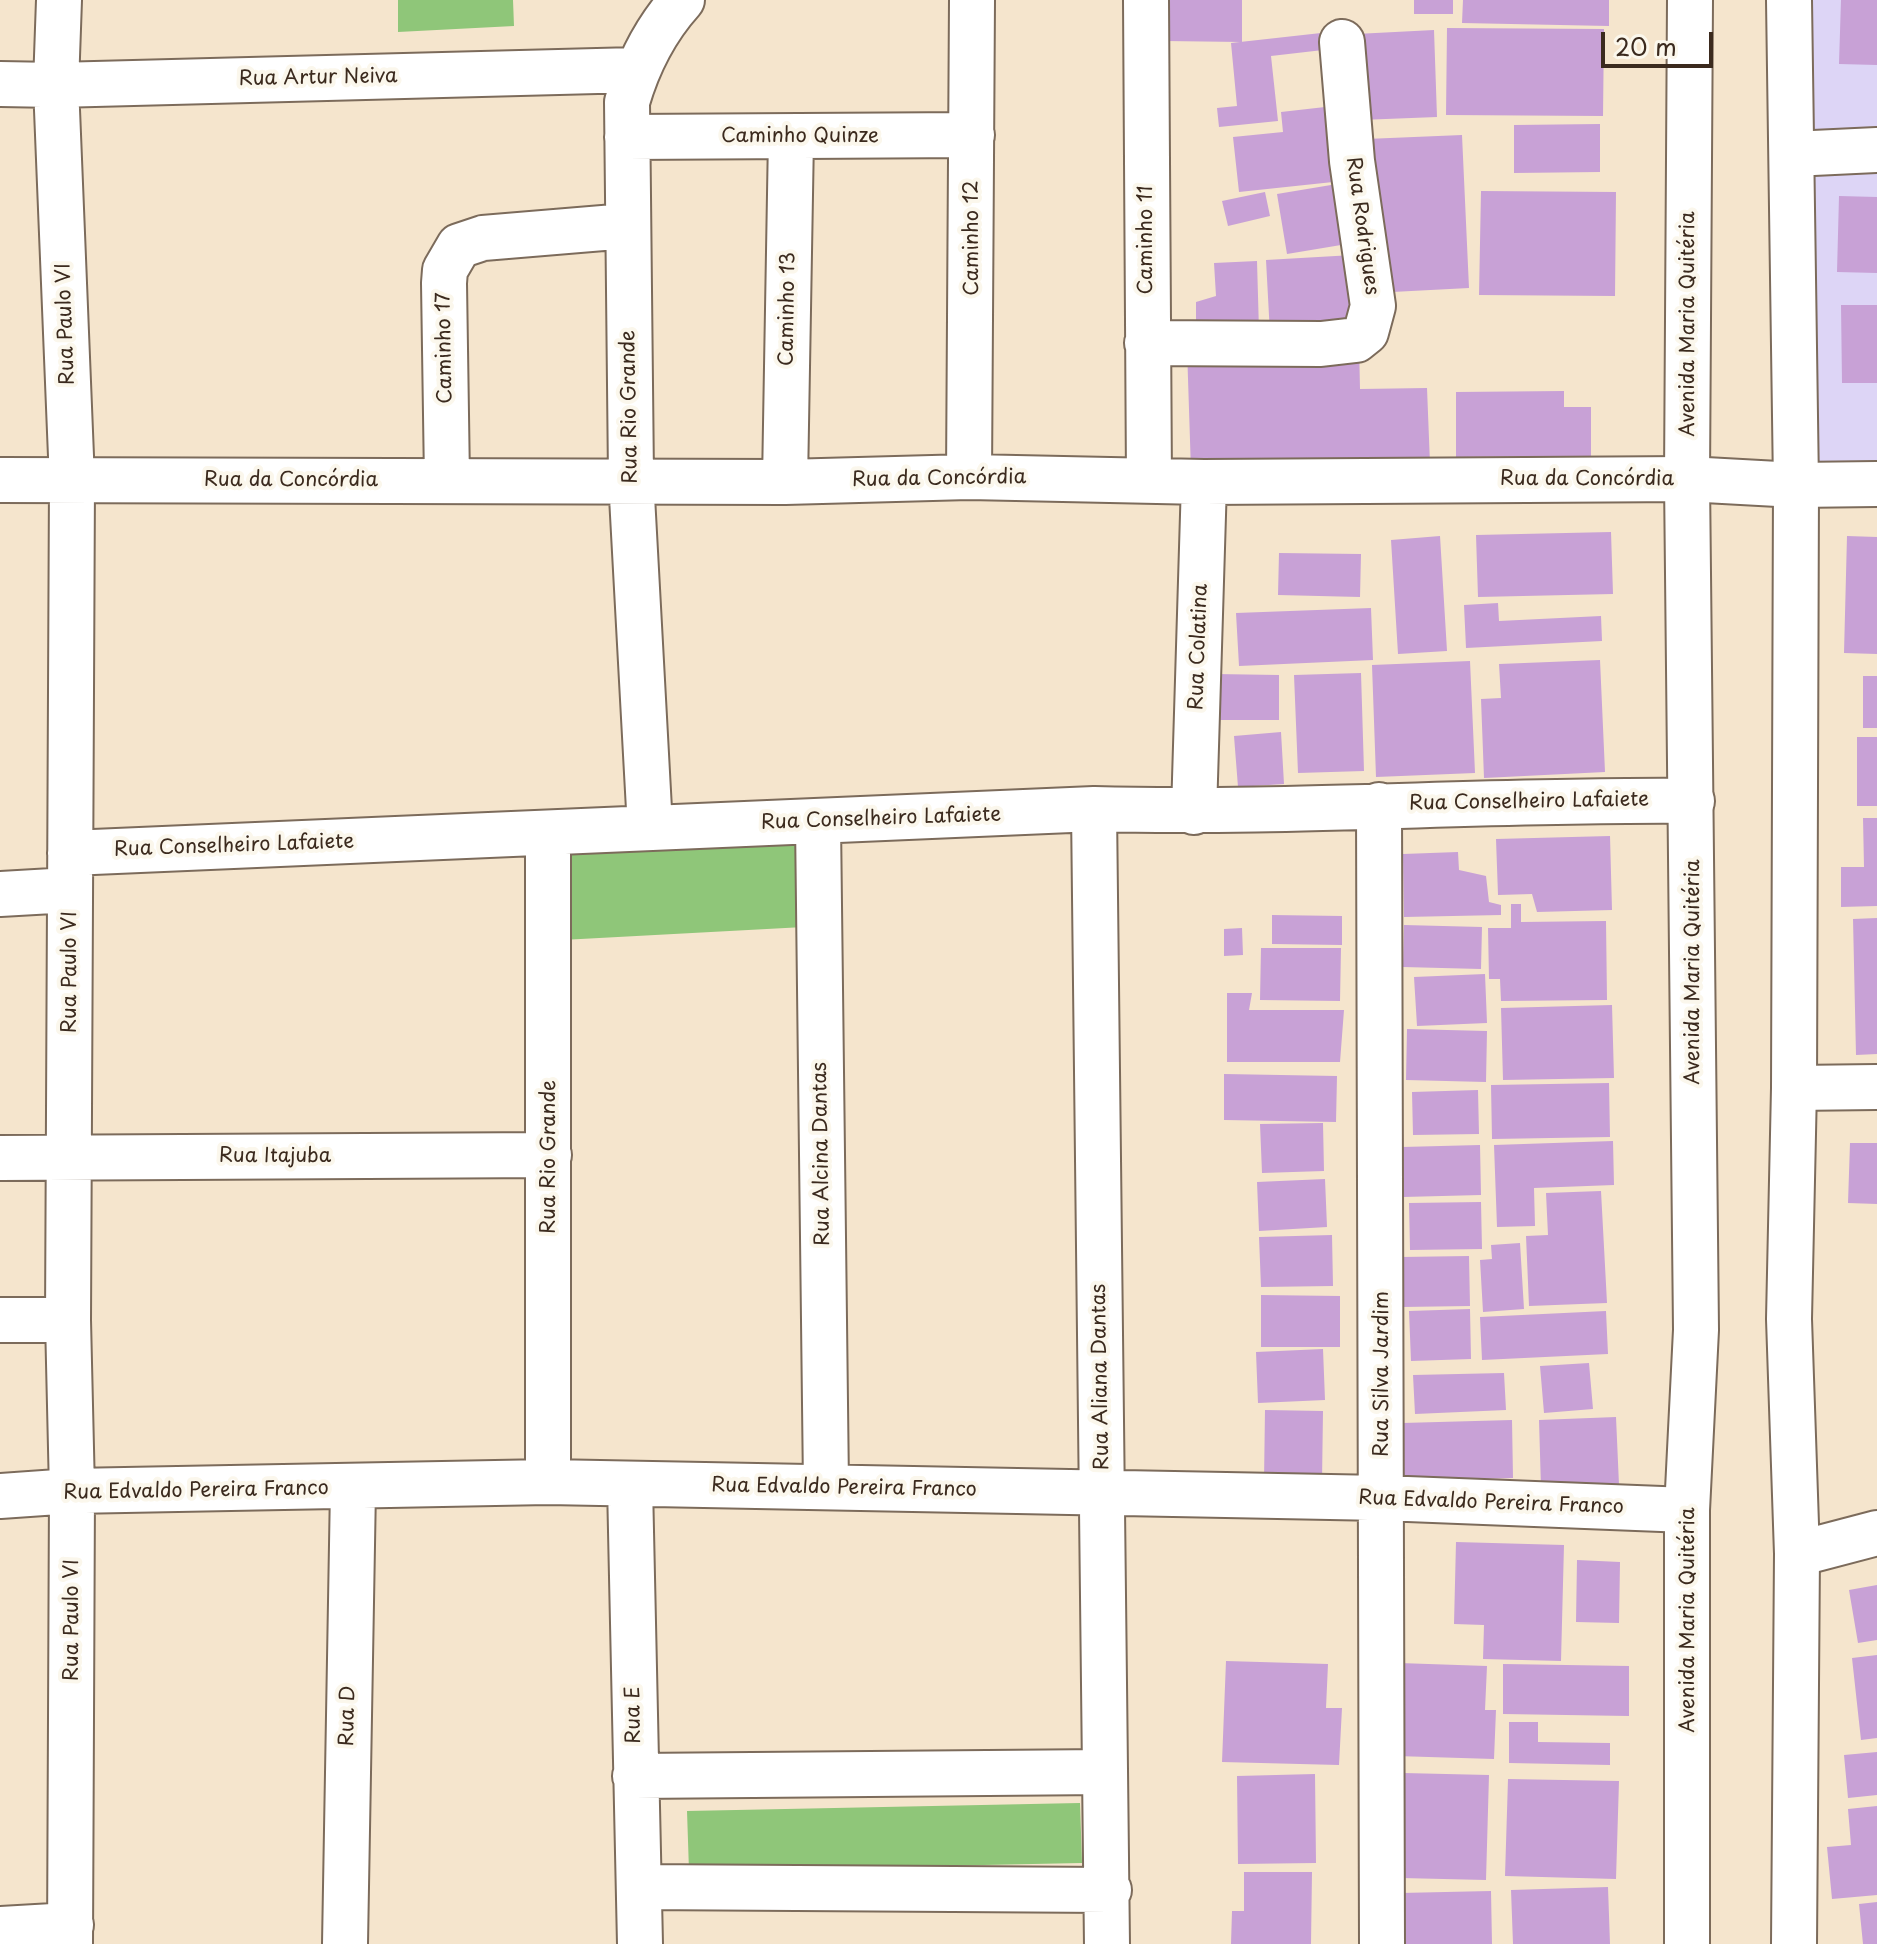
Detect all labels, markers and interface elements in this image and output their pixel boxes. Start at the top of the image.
scale bar [1605,16,1717,66]
text: 20 m [1615,28,1677,64]
street label: Rua Artur Neiva [238,65,398,91]
street label: Caminho Quinze [721,124,879,148]
street label: Rua Rodrigues [1340,155,1384,297]
street label: Caminho 12 [960,180,984,296]
street label: Caminho 11 [1134,186,1158,294]
street label: Avenida Maria Quitéria [1676,211,1700,437]
street label: Caminho 13 [775,252,801,366]
street label: Rua Paulo VI [52,262,80,386]
street label: Caminho 17 [432,292,458,404]
street label: Rua Rio Grande [617,330,643,484]
street label: Rua da Concórdia [852,465,1026,493]
street label: Rua da Concórdia [1500,467,1674,491]
street label: Rua da Concórdia [204,468,378,492]
street label: Rua Colatina [1185,583,1213,711]
street label: Rua Conselheiro Lafaiete [1409,788,1649,816]
street label: Rua Conselheiro Lafaiete [760,803,1002,835]
street label: Rua Conselheiro Lafaiete [113,830,355,862]
street label: Avenida Maria Quitéria [1681,859,1705,1085]
street label: Rua Paulo VI [58,911,82,1033]
street label: Rua Alcina Dantas [808,1062,836,1246]
street label: Rua Rio Grande [537,1080,561,1234]
street label: Rua Itajuba [219,1144,331,1168]
street label: Rua Aliana Dantas [1087,1284,1115,1470]
street label: Rua Silva Jardim [1370,1291,1394,1457]
street label: Rua Edvaldo Pereira Franco [711,1474,977,1502]
street label: Rua Edvaldo Pereira Franco [63,1477,329,1505]
street label: Rua Edvaldo Pereira Franco [1358,1486,1624,1520]
street label: Avenida Maria Quitéria [1676,1507,1700,1733]
street label: Rua Paulo VI [60,1559,84,1681]
street label: Rua D [335,1685,361,1747]
street label: Rua E [622,1686,646,1744]

